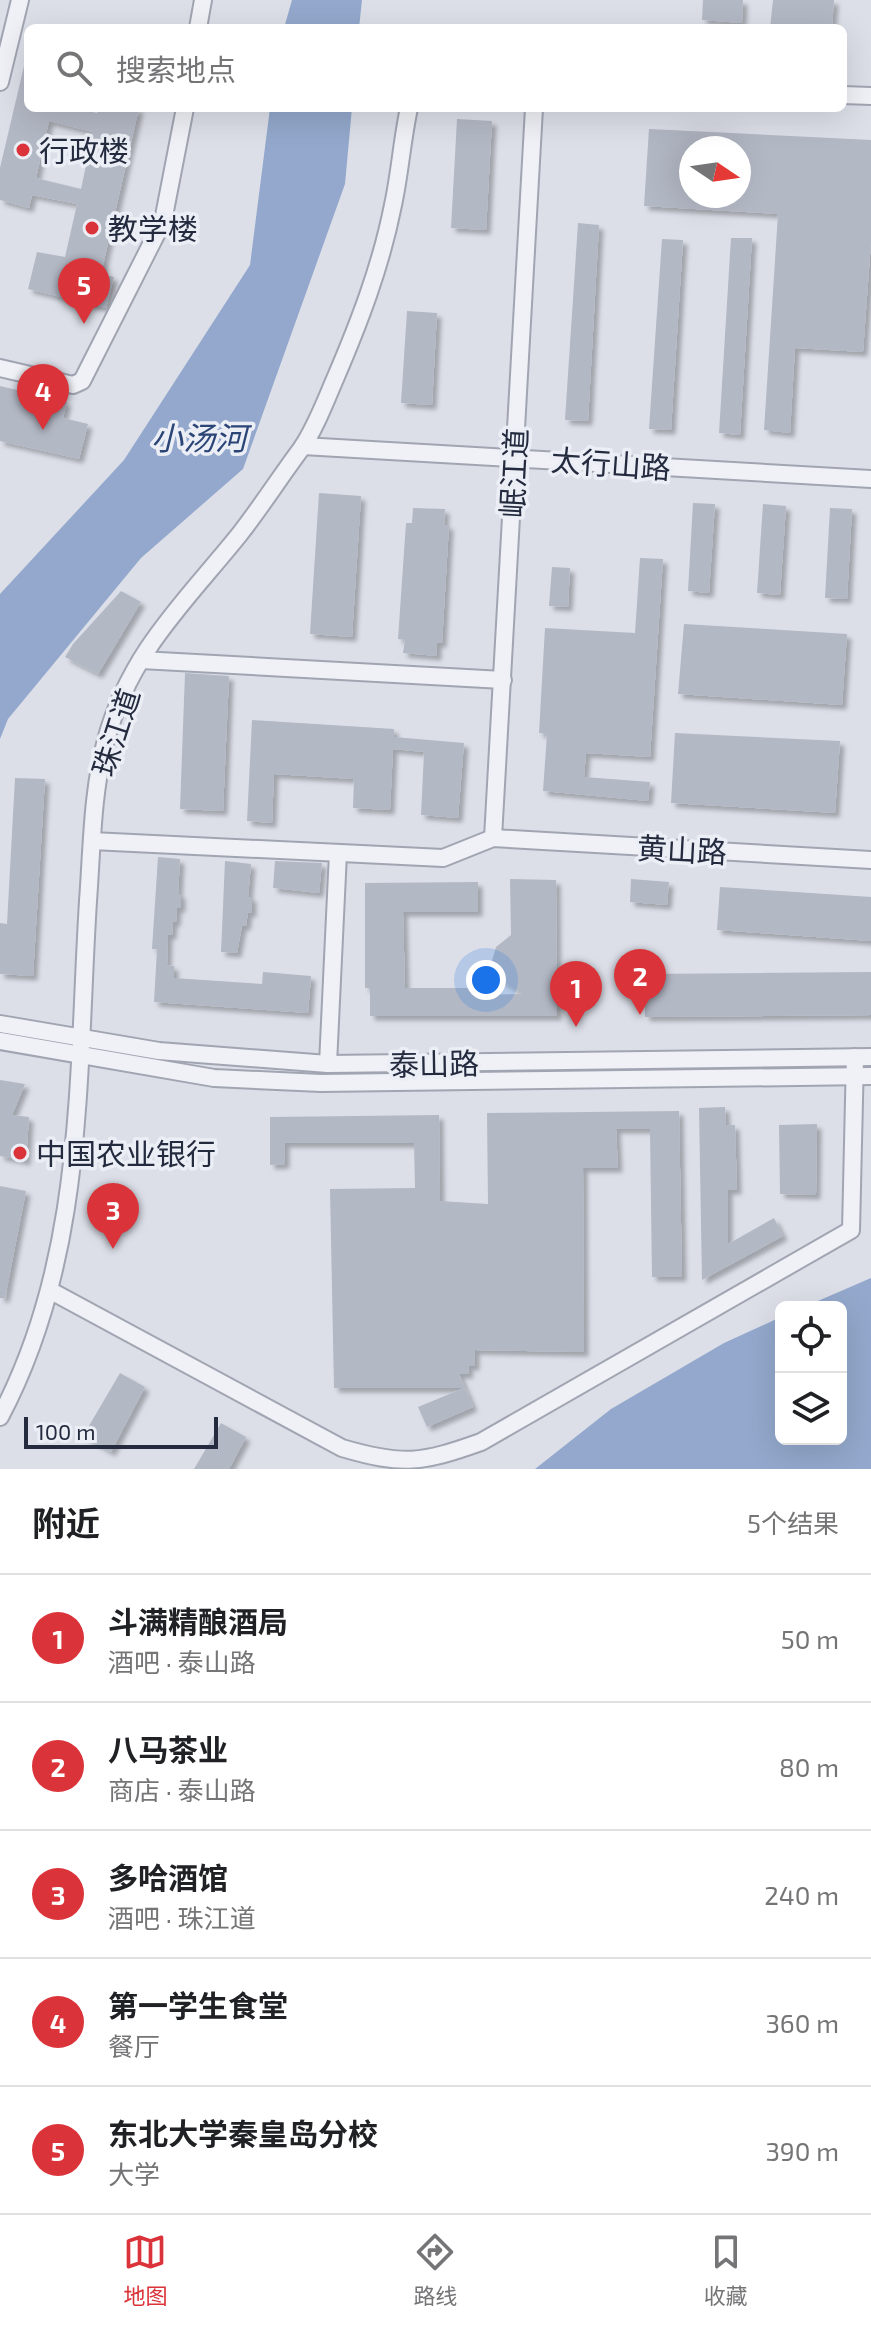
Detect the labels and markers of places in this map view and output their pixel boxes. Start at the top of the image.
place label: 行政楼 [39,132,129,168]
marker: 行政楼 [14,141,32,159]
place label: 教学楼 [108,210,198,246]
marker: 教学楼 [83,219,101,237]
pin: 5 [58,258,110,324]
pin: 4 [17,364,69,430]
pin: 2 [614,949,666,1015]
pin: 1 [550,961,602,1027]
place label: 中国农业银行 [36,1135,216,1171]
marker: 中国农业银行 [11,1144,29,1162]
pin: 3 [87,1183,139,1249]

